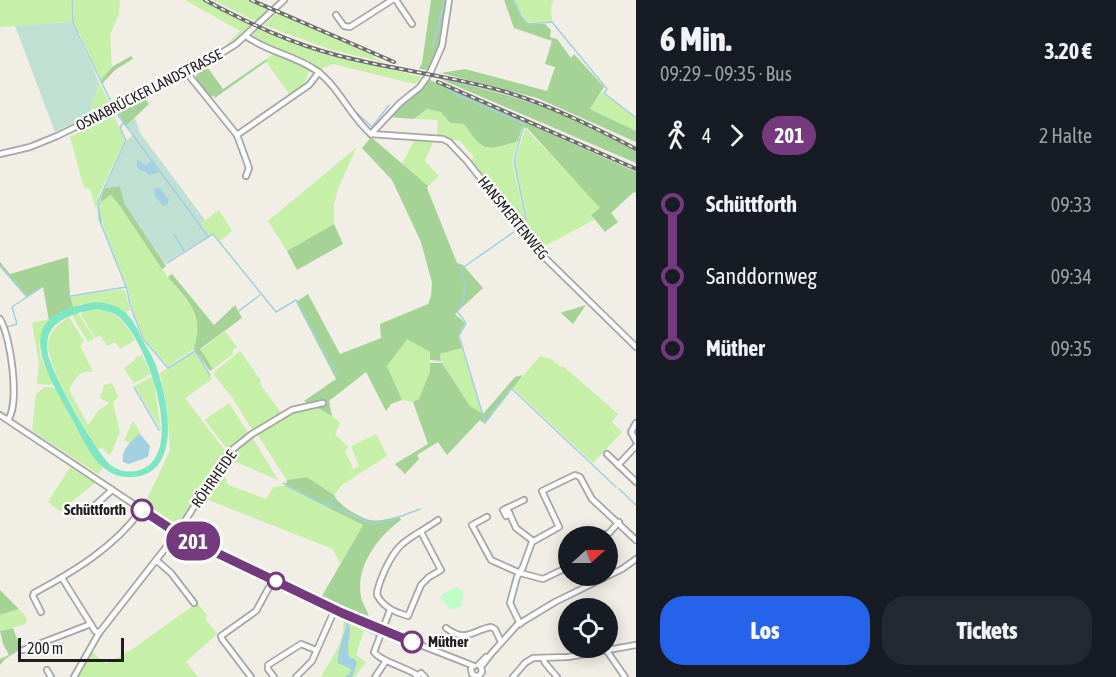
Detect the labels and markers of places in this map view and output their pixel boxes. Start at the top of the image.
marker: Schüttforth [131,499,153,521]
place label: Schüttforth [64,501,126,518]
unlabelled marker [267,572,285,590]
marker: Müther [401,631,423,653]
place label: Müther [428,633,469,650]

